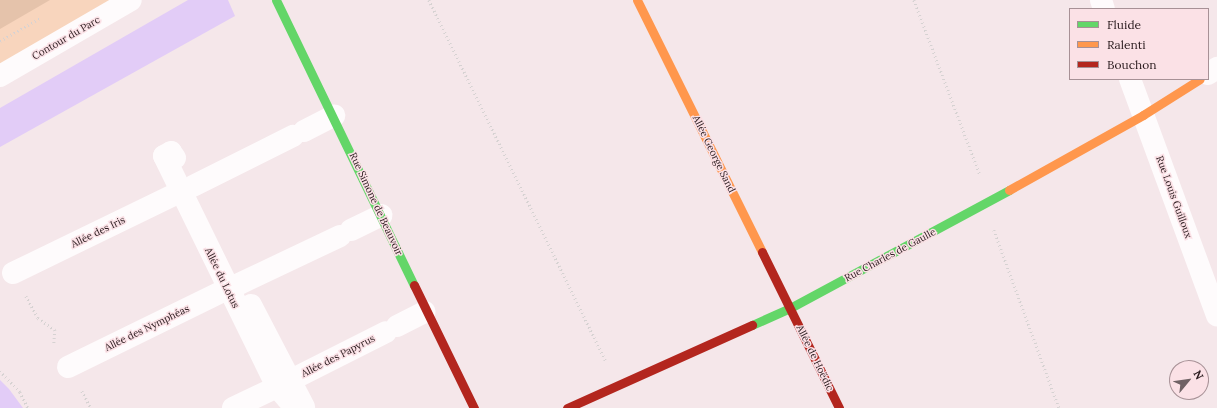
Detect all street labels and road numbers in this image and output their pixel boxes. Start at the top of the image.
street label: Contour du Parc [30,14,102,62]
street label: Allée George Sand [690,113,738,195]
street label: Rue Simone de Beauvoir [347,151,405,257]
street label: Rue Louis Guilloux [1153,154,1195,240]
street label: Allée des Iris [69,214,127,250]
street label: Rue Charles de Gaulle [842,226,938,284]
street label: Allée du Lotus [202,246,242,310]
street label: Allée des Nymphéas [103,302,191,354]
street label: Allée de Hoëdic [794,323,836,393]
street label: Allée des Papyrus [299,332,377,380]

